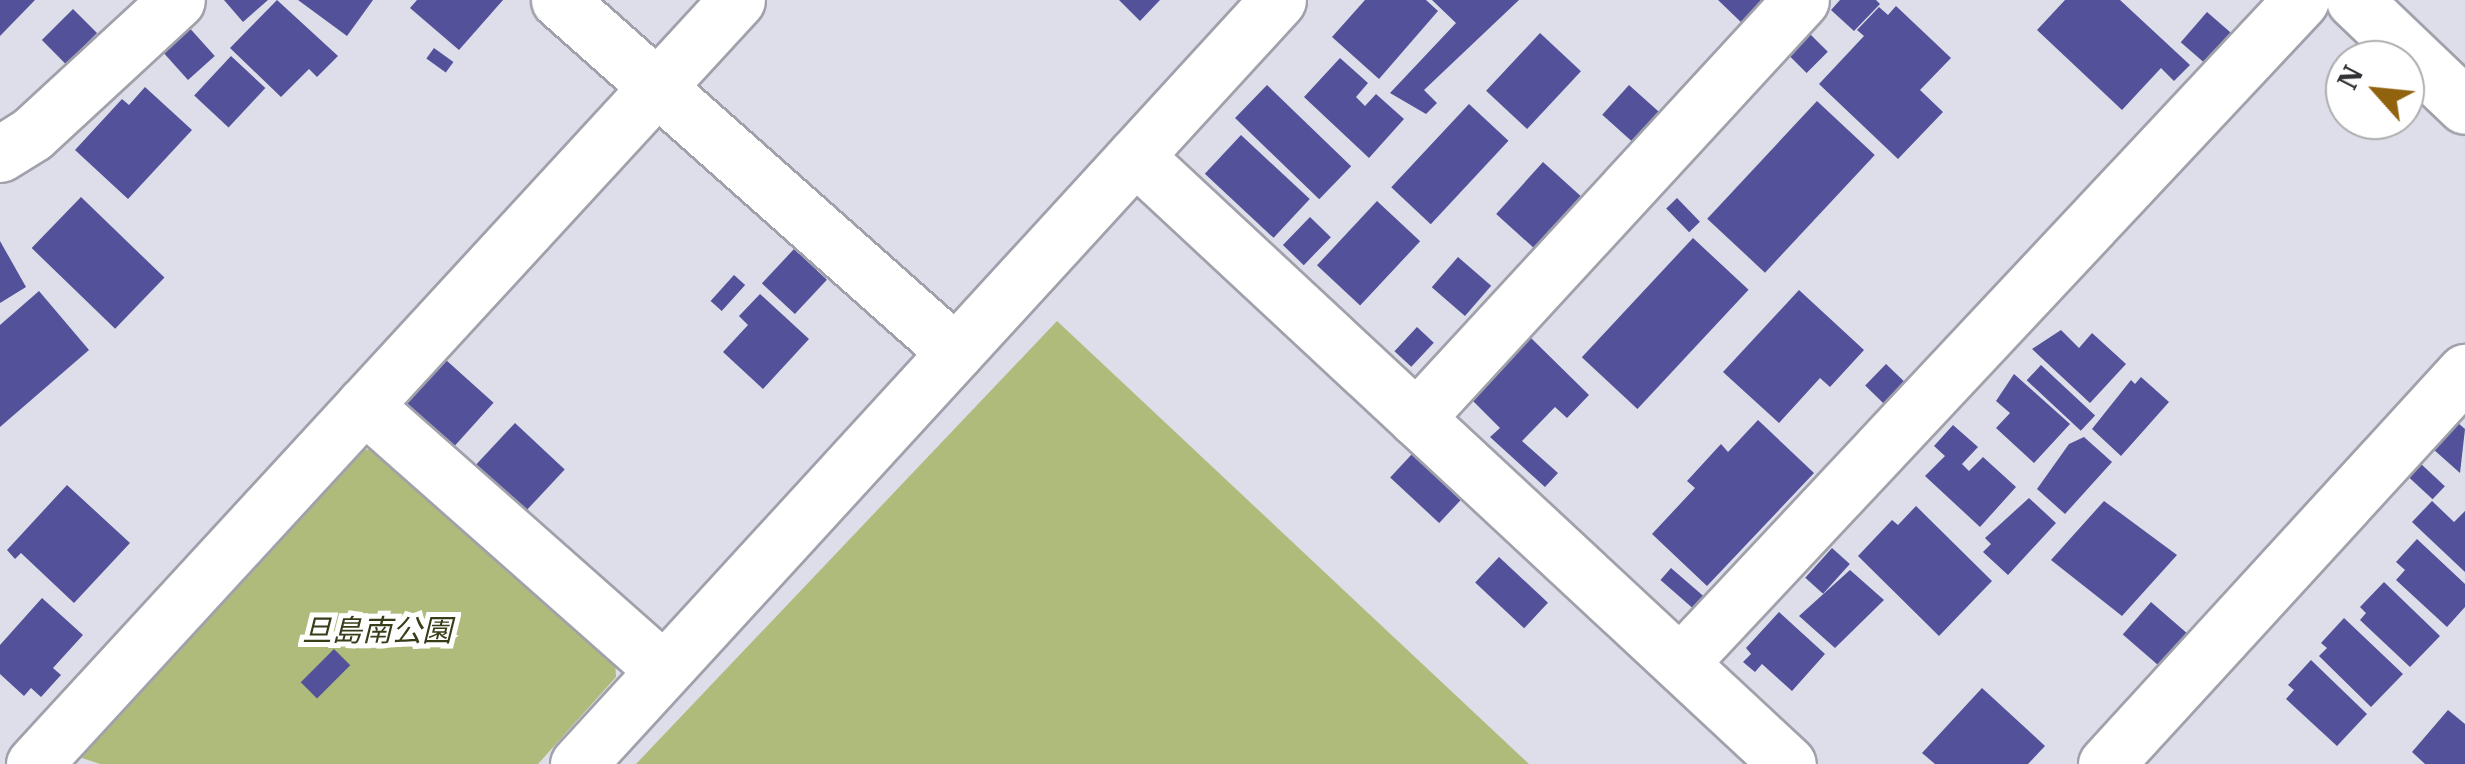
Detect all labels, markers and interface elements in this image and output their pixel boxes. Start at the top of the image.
north arrow [2325,40,2425,140]
text: N [2328,59,2371,95]
park label: 旦島南公園 [302,612,452,648]

